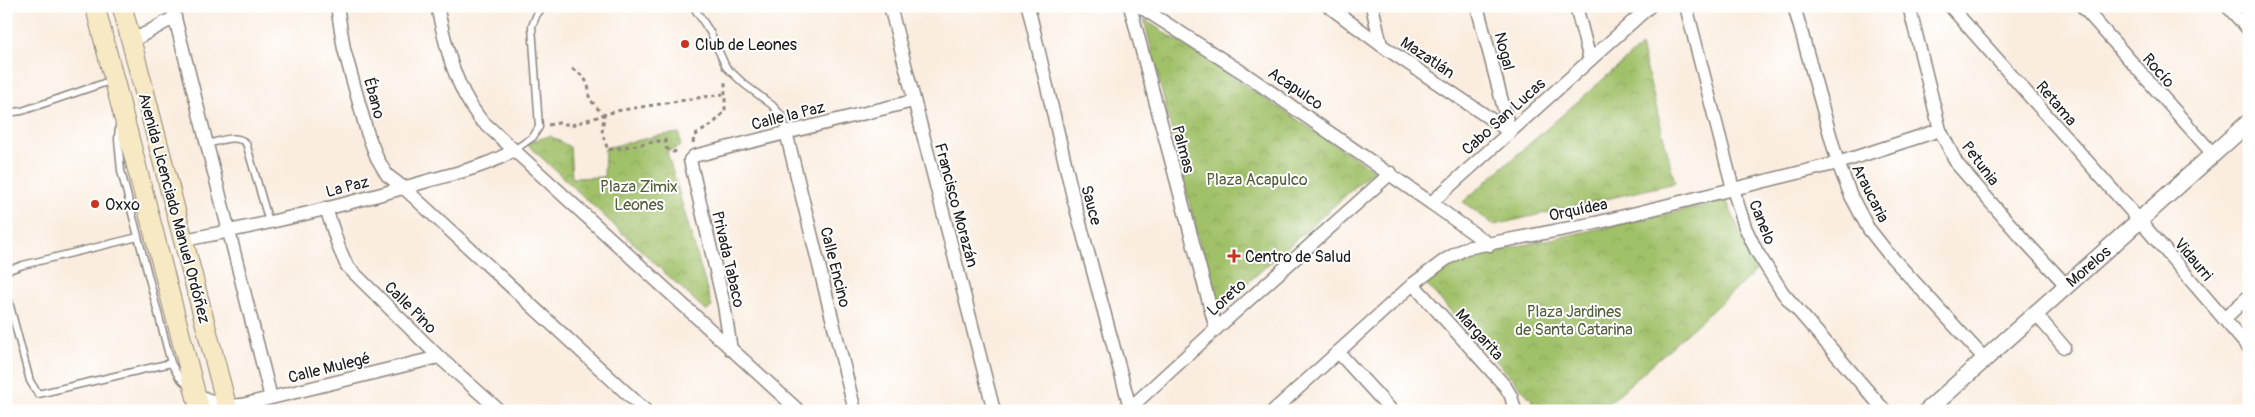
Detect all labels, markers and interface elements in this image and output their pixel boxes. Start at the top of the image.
street label: Nogal [1490,30,1518,72]
street label: Mazatlán [1397,32,1458,83]
place label: Club de Leones [695,35,797,55]
marker: Club de Leones [679,38,691,50]
street label: Rocío [2138,49,2179,92]
street label: Acapulco [1264,63,1327,115]
street label: Cabo San Lucas [1458,74,1550,160]
street label: Ébano [359,76,389,121]
street label: Retama [2031,77,2081,130]
street label: Avenida Licenciado Manuel Ordóñez [134,91,214,326]
street label: Calle la Paz [749,97,827,135]
street label: Palmas [1167,123,1199,175]
street label: Petunia [1957,137,2003,190]
street label: Francisco Morazán [930,141,982,270]
street label: Araucaria [1847,161,1893,226]
park label: Plaza Acapulco [1206,170,1308,190]
street label: La Paz [324,172,371,202]
park label: Plaza Zimix Leones [600,177,678,215]
street label: Sauce [1076,183,1106,228]
street label: Orquídea [1547,194,1609,226]
place label: Oxxo [105,195,140,215]
street label: Canelo [1744,197,1780,248]
marker: Oxxo [89,198,101,210]
street label: Privada Tabaco [707,209,749,310]
street label: Calle Encino [815,225,855,310]
street label: Vidaurri [2170,234,2217,285]
street label: Morelos [2062,242,2115,292]
place label: Centro de Salud [1245,247,1351,267]
marker: Centro de Salud [1227,249,1241,263]
street label: Loreto [1203,275,1251,321]
street label: Calle Pino [380,277,441,338]
park label: Plaza Jardines de Santa Catarina [1515,302,1633,340]
street label: Margarita [1451,305,1508,365]
street label: Calle Mulegé [286,348,372,388]

